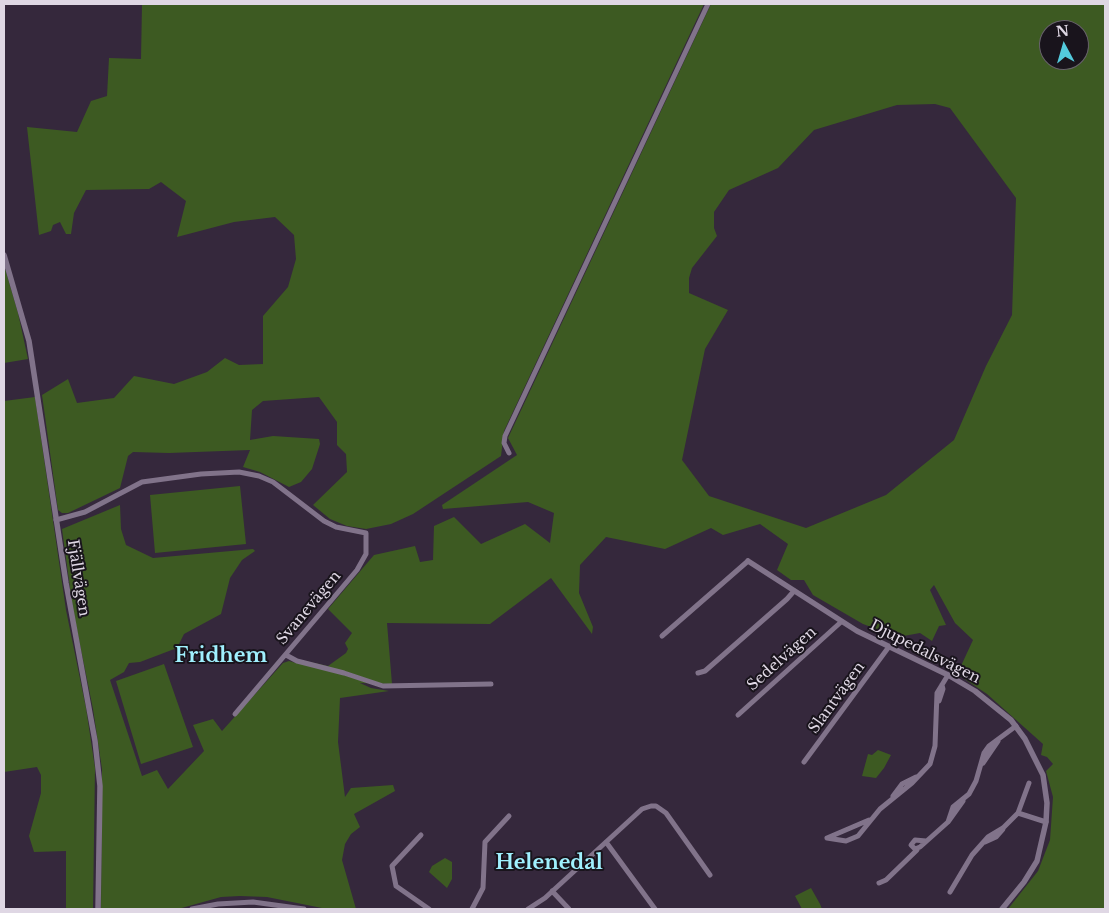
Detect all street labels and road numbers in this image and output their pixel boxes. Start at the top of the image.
street label: Fjällvägen [63,538,93,618]
street label: Svanevägen [273,568,345,648]
street label: Djupedalsvägen [867,616,983,688]
street label: Sedelvägen [744,623,820,695]
street label: Slantvägen [805,659,869,737]

